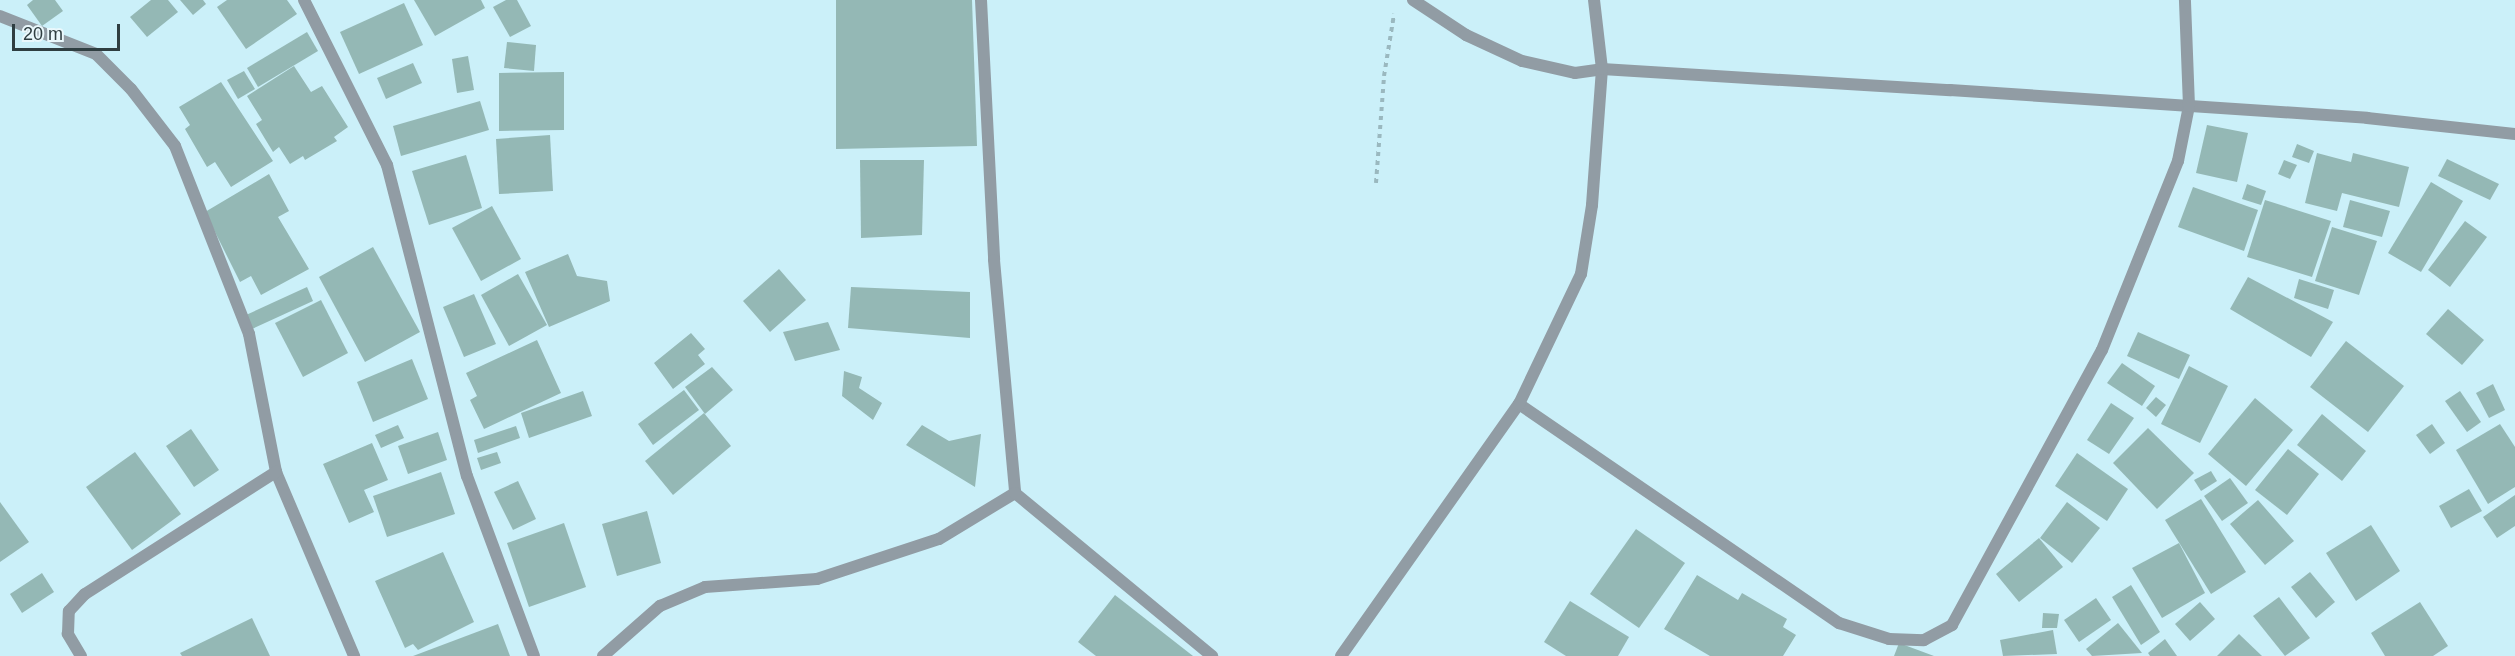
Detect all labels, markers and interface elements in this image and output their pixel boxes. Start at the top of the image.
scale bar [15,12,123,50]
text: 20 m [23,24,63,44]

